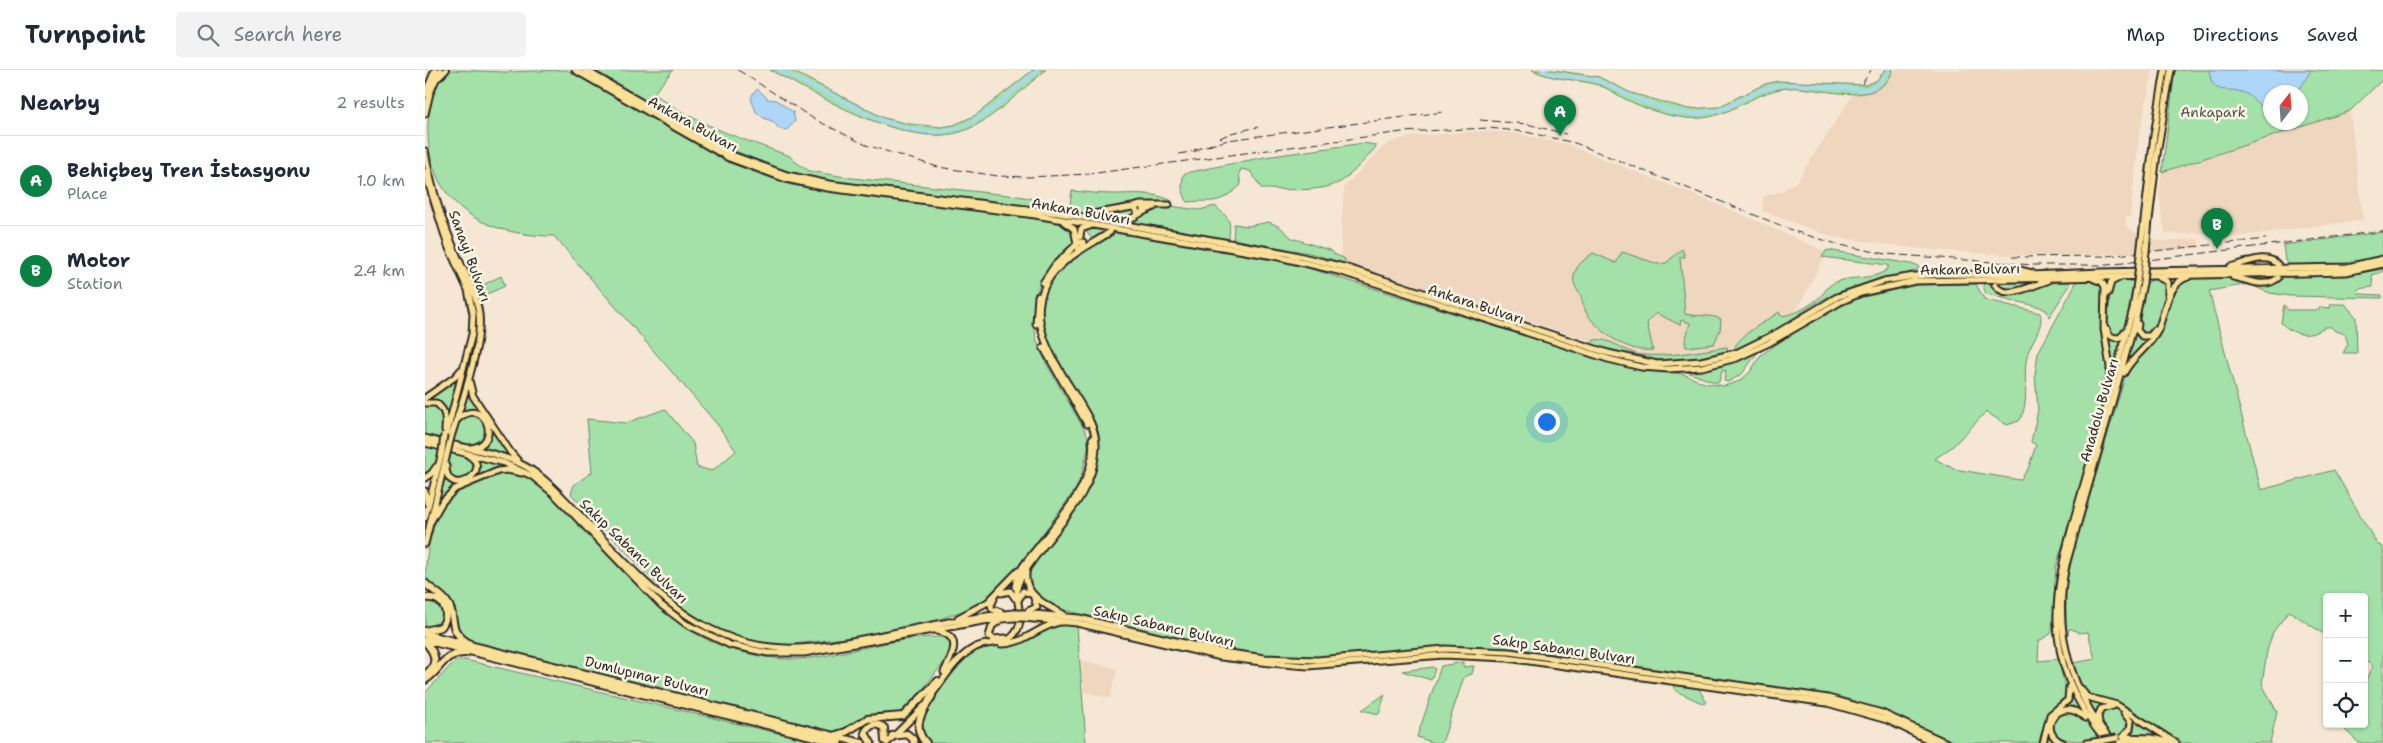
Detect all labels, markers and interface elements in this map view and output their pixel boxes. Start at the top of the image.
search box [176,12,526,57]
text: Turnpoint [25,19,146,51]
icon: search [194,21,222,49]
text: Search here [234,22,342,47]
text: Map [2127,23,2165,47]
text: Directions [2193,23,2279,47]
text: Saved [2307,23,2358,47]
north arrow [2263,85,2308,130]
text: Nearby [20,89,100,117]
text: 2 results [336,92,405,113]
street label: Ankara Bulvarı [645,92,741,156]
pin: A [1544,95,1576,136]
park label: Ankapark [2180,103,2246,121]
text: Behiçbey Tren İstasyonu [67,158,310,183]
text: A [30,170,42,191]
text: 1.0 km [357,170,405,191]
text: Place [67,183,108,204]
street label: Ankara Bulvarı [1030,193,1132,229]
street label: Sanayi Bulvarı [445,208,495,304]
pin: B [2201,208,2233,249]
text: Motor [67,248,130,273]
street label: Ankara Bulvarı [1920,259,2020,279]
text: B [31,260,41,281]
text: 2.4 km [353,260,405,281]
text: Station [67,273,123,294]
street label: Ankara Bulvarı [1426,280,1526,328]
street label: Anadolu Bulvarı [2076,356,2122,464]
your location [1534,409,1560,435]
street label: Sakıp Sabancı Bulvarı [576,495,692,607]
map controls [2323,593,2368,728]
button: + [2323,593,2368,638]
street label: Sakıp Sabancı Bulvarı [1092,601,1236,651]
street label: Sakıp Sabancı Bulvarı [1492,630,1636,668]
button: − [2323,638,2368,683]
street label: Dumlupınar Bulvarı [583,652,711,700]
button: locate [2323,683,2368,728]

